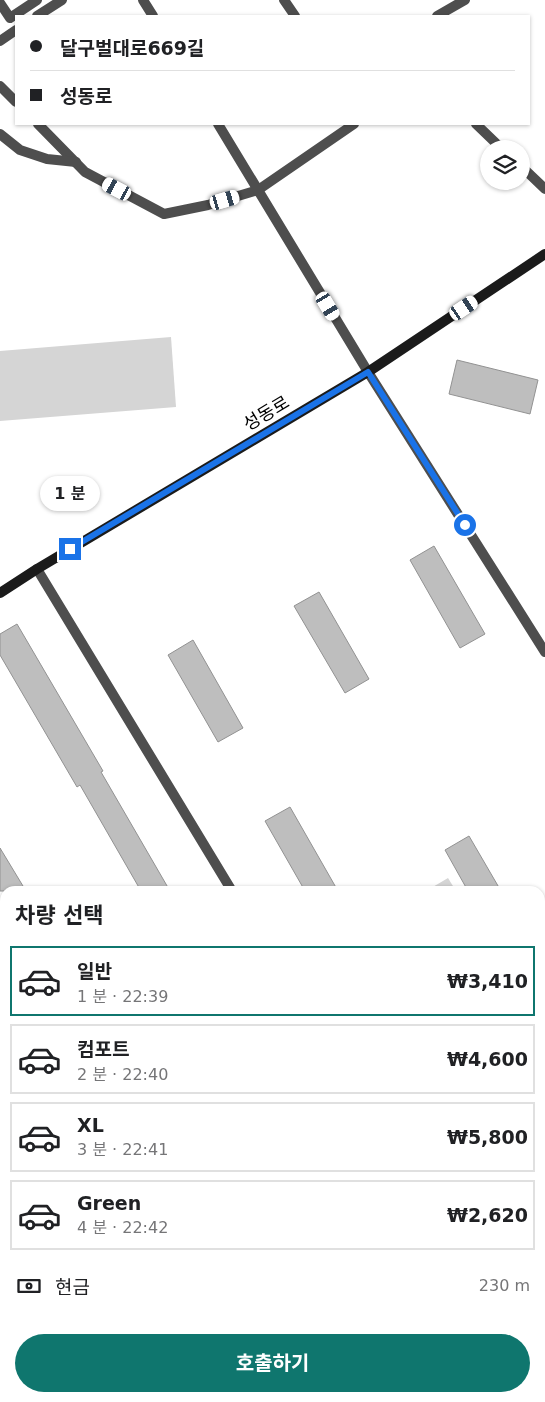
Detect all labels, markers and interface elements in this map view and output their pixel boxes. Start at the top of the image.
text: 달구벌대로669길 [60,37,205,59]
text: 성동로 [60,85,112,107]
map controls [480,140,530,190]
button: layers [480,140,530,190]
car [100,175,133,203]
car [208,189,241,211]
car [313,289,342,323]
car [447,293,480,323]
street label: 성동로 [239,391,293,435]
callout: 1 분 [40,476,100,512]
text: 1 분 [54,484,86,503]
route start [454,514,476,536]
route end [59,538,81,560]
text: 차량 선택 [15,903,104,928]
icon: car [17,959,62,1004]
text: 일반 [77,960,112,982]
text: ₩3,410 [447,970,528,992]
text: 1 분 · 22:39 [77,987,168,1006]
icon: car [17,1037,62,1082]
text: 컴포트 [77,1038,129,1060]
text: ₩4,600 [447,1048,528,1070]
text: 2 분 · 22:40 [77,1065,168,1084]
text: XL [77,1114,104,1136]
icon: car [17,1115,62,1160]
text: ₩5,800 [447,1126,528,1148]
text: 3 분 · 22:41 [77,1140,168,1159]
text: Green [77,1192,141,1214]
icon: car [17,1193,62,1238]
text: ₩2,620 [447,1204,528,1226]
text: 4 분 · 22:42 [77,1218,168,1237]
icon: cash [15,1272,43,1300]
text: 현금 [55,1276,90,1298]
text: 230 m [479,1276,530,1295]
button: 호출하기 [15,1334,530,1392]

